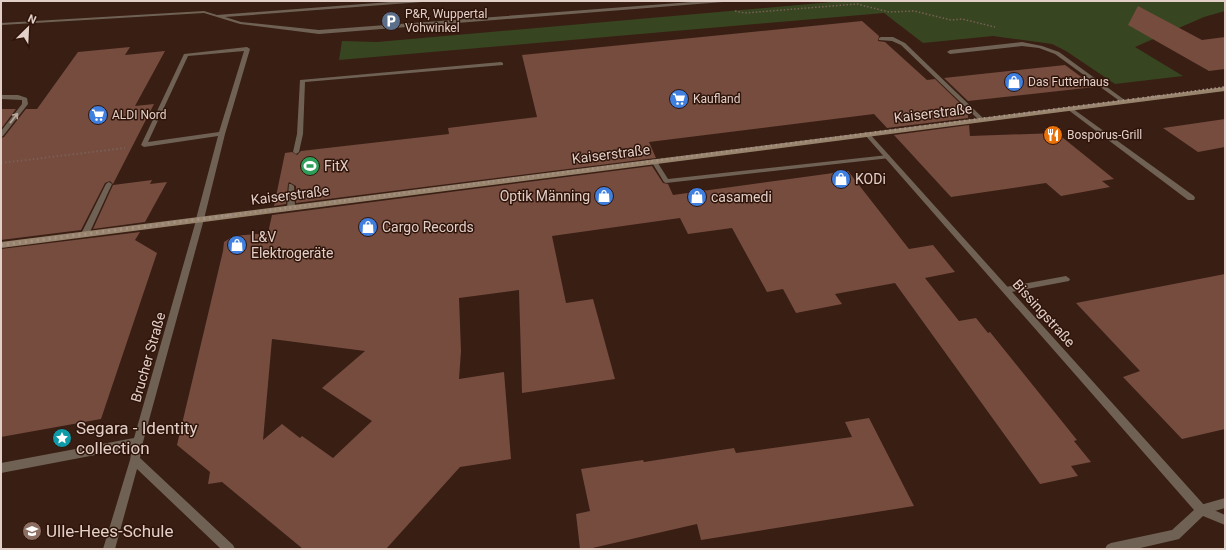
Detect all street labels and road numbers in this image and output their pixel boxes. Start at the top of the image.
street label: Kaiserstraße [893,100,973,126]
street label: Kaiserstraße [571,141,651,167]
street label: Kaiserstraße [250,182,330,208]
street label: Bissingstraße [1010,276,1078,350]
street label: Brucher Straße [128,310,168,404]

